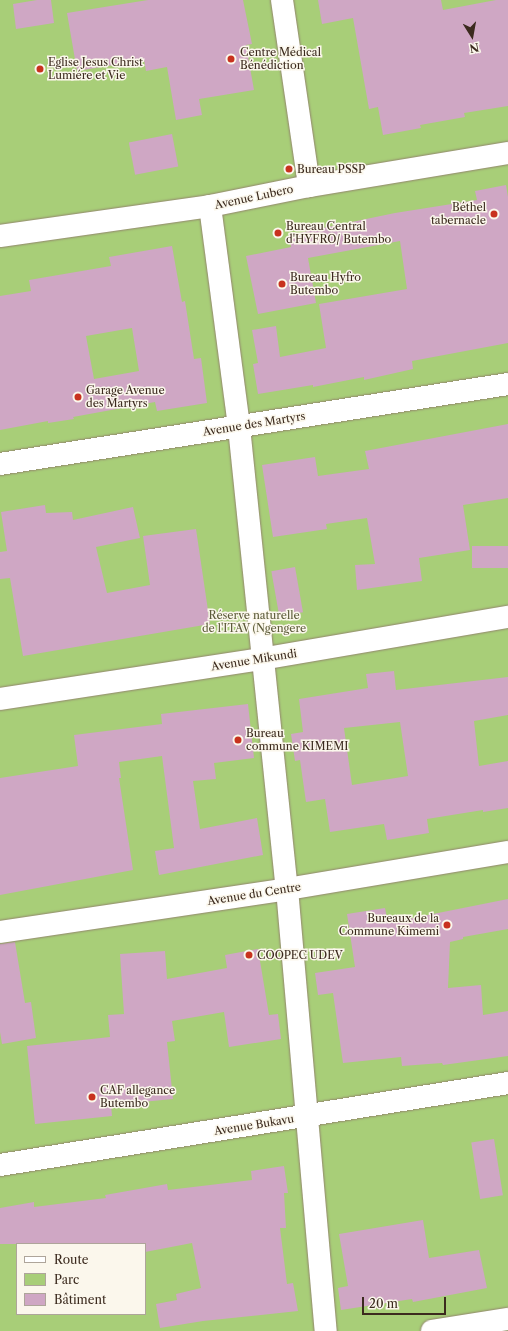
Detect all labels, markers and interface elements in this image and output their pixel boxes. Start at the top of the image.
north arrow [452,16,492,56]
text: N [468,40,480,56]
place label: Centre Médical Bénédiction [240,46,321,72]
marker: Centre Médical Bénédiction [225,53,237,65]
place label: Eglise Jesus Christ Lumiére et Vie [48,56,143,82]
marker: Eglise Jesus Christ Lumiére et Vie [35,64,45,74]
place label: Bureau PSSP [297,162,365,176]
marker: Bureau PSSP [284,164,294,174]
street label: Avenue Lubero [213,182,295,212]
place label: Béthel tabernacle [431,201,486,227]
marker: Béthel tabernacle [489,209,499,219]
place label: Bureau Central d'HYFRO/ Butembo [286,220,391,246]
marker: Bureau Central d'HYFRO/ Butembo [273,228,283,238]
place label: Bureau Hyfro Butembo [290,271,361,297]
marker: Bureau Hyfro Butembo [277,279,287,289]
place label: Garage Avenue des Martyrs [86,384,165,410]
marker: Garage Avenue des Martyrs [73,392,83,402]
street label: Avenue des Martyrs [202,409,306,439]
park label: Réserve naturelle de l'ITAV (Ngengere [202,609,306,635]
street label: Avenue Mikundi [210,647,298,673]
place label: Bureau commune KIMEMI [246,727,348,753]
marker: Bureau commune KIMEMI [233,735,243,745]
street label: Avenue du Centre [206,880,302,908]
place label: Bureaux de la Commune Kimemi [339,912,439,938]
marker: Bureaux de la Commune Kimemi [442,920,452,930]
place label: COOPEC UDEV [257,948,343,962]
marker: COOPEC UDEV [244,950,254,960]
place label: CAF allegance Butembo [100,1084,176,1110]
marker: CAF allegance Butembo [87,1092,97,1102]
street label: Avenue Bukavu [213,1112,295,1138]
legend [16,1243,146,1315]
text: Route [54,1252,88,1267]
text: Parc [54,1272,79,1287]
scale bar [364,1289,448,1315]
text: Bâtiment [54,1292,106,1307]
text: 20 m [369,1296,398,1311]

